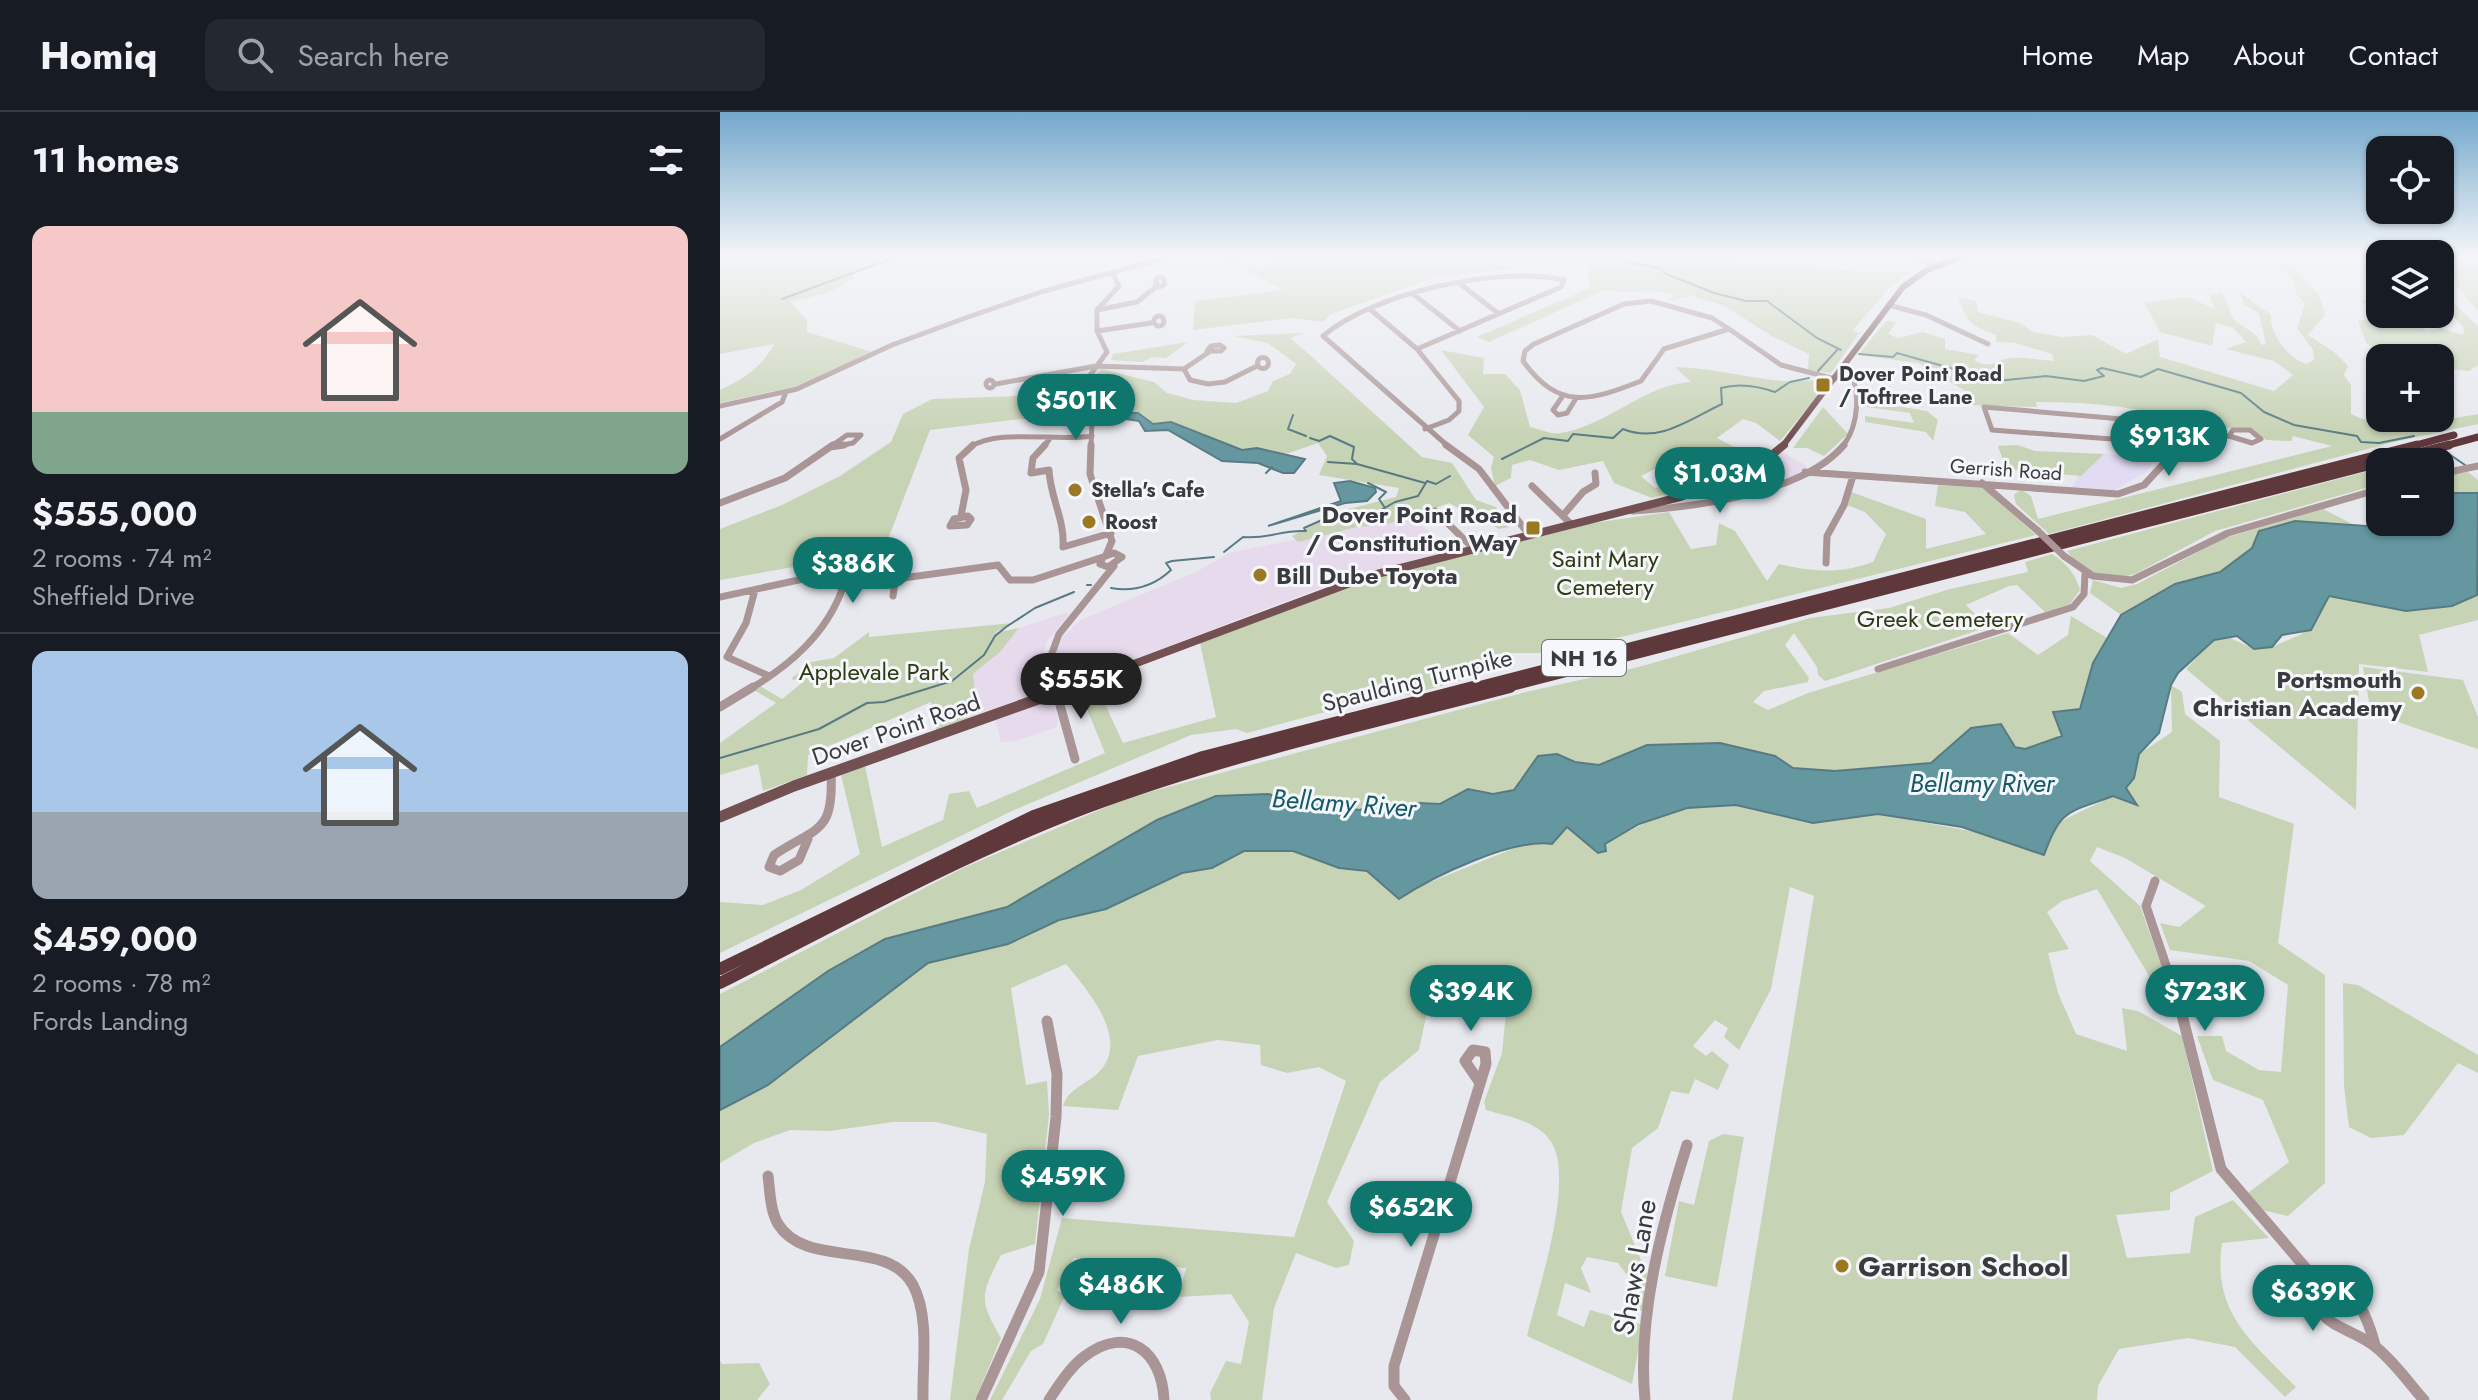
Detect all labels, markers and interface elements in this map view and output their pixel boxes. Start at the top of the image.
search box [205,19,765,91]
text: Homiq [40,28,157,83]
icon: search [233,33,277,77]
text: Search here [297,34,449,77]
text: Home [2022,35,2093,76]
text: Map [2137,35,2189,76]
text: About [2233,35,2305,76]
text: Contact [2349,35,2438,76]
text: 11 homes [32,136,179,185]
map controls [2366,136,2454,536]
button: locate [2366,136,2454,224]
icon: filters [644,138,688,182]
button: layers [2366,240,2454,328]
icon: home [288,278,432,422]
button: + [2366,344,2454,432]
place label: Dover Point Road / Toftree Lane [1839,360,2002,412]
pin: $501K [1020,374,1132,442]
marker: Dover Point Road / Toftree Lane [1814,376,1832,394]
text: $501K [1035,381,1117,419]
pin: $913K [2113,410,2225,478]
text: $913K [2128,417,2210,455]
pin: $1.03M [1655,447,1785,515]
button: − [2366,448,2454,536]
street label: Gerrish Road [1949,452,2063,488]
text: $1.03M [1673,454,1767,492]
place label: Stella's Cafe [1091,476,1205,505]
marker: Stella's Cafe [1066,481,1084,499]
text: $555,000 [32,490,197,539]
place label: Dover Point Road / Constitution Way [1306,497,1517,560]
place label: Roost [1105,508,1158,537]
marker: Roost [1080,513,1098,531]
marker: Dover Point Road / Constitution Way [1524,519,1542,537]
pin: $386K [797,537,909,605]
text: 2 rooms · 74 m² [32,539,212,577]
park label: Saint Mary Cemetery [1552,541,1659,604]
text: $386K [811,544,895,582]
place label: Bill Dube Toyota [1276,558,1458,593]
marker: Bill Dube Toyota [1251,566,1269,584]
text: Sheffield Drive [32,577,195,615]
park label: Greek Cemetery [1857,601,2024,636]
street label: Spaulding Turnpike [1318,639,1516,721]
road number: NH 16 [1542,640,1626,676]
pin: $555K [1025,653,1137,721]
park label: Applevale Park [799,654,950,689]
text: $555K [1039,660,1123,698]
place label: Portsmouth Christian Academy [2193,662,2402,725]
street label: Dover Point Road [807,684,985,774]
marker: Portsmouth Christian Academy [2409,684,2427,702]
icon: home [288,703,432,847]
water label: Bellamy River [1910,764,2056,802]
water label: Bellamy River [1271,779,1419,827]
text: $459,000 [32,915,198,964]
text: 2 rooms · 78 m² [32,964,211,1002]
pin: $394K [1415,965,1527,1033]
pin: $723K [2149,965,2261,1033]
text: $394K [1428,972,1514,1010]
text: $723K [2163,972,2247,1010]
text: Fords Landing [32,1002,188,1040]
pin: $459K [1007,1150,1119,1218]
text: $459K [1020,1157,1106,1195]
pin: $652K [1355,1181,1467,1249]
text: $652K [1368,1188,1454,1226]
street label: Shaws Lane [1603,1196,1667,1338]
place label: Garrison School [1858,1246,2068,1287]
marker: Garrison School [1833,1257,1851,1275]
pin: $486K [1065,1258,1177,1326]
text: $486K [1078,1265,1164,1303]
pin: $639K [2257,1265,2369,1333]
text: $639K [2270,1272,2356,1310]

